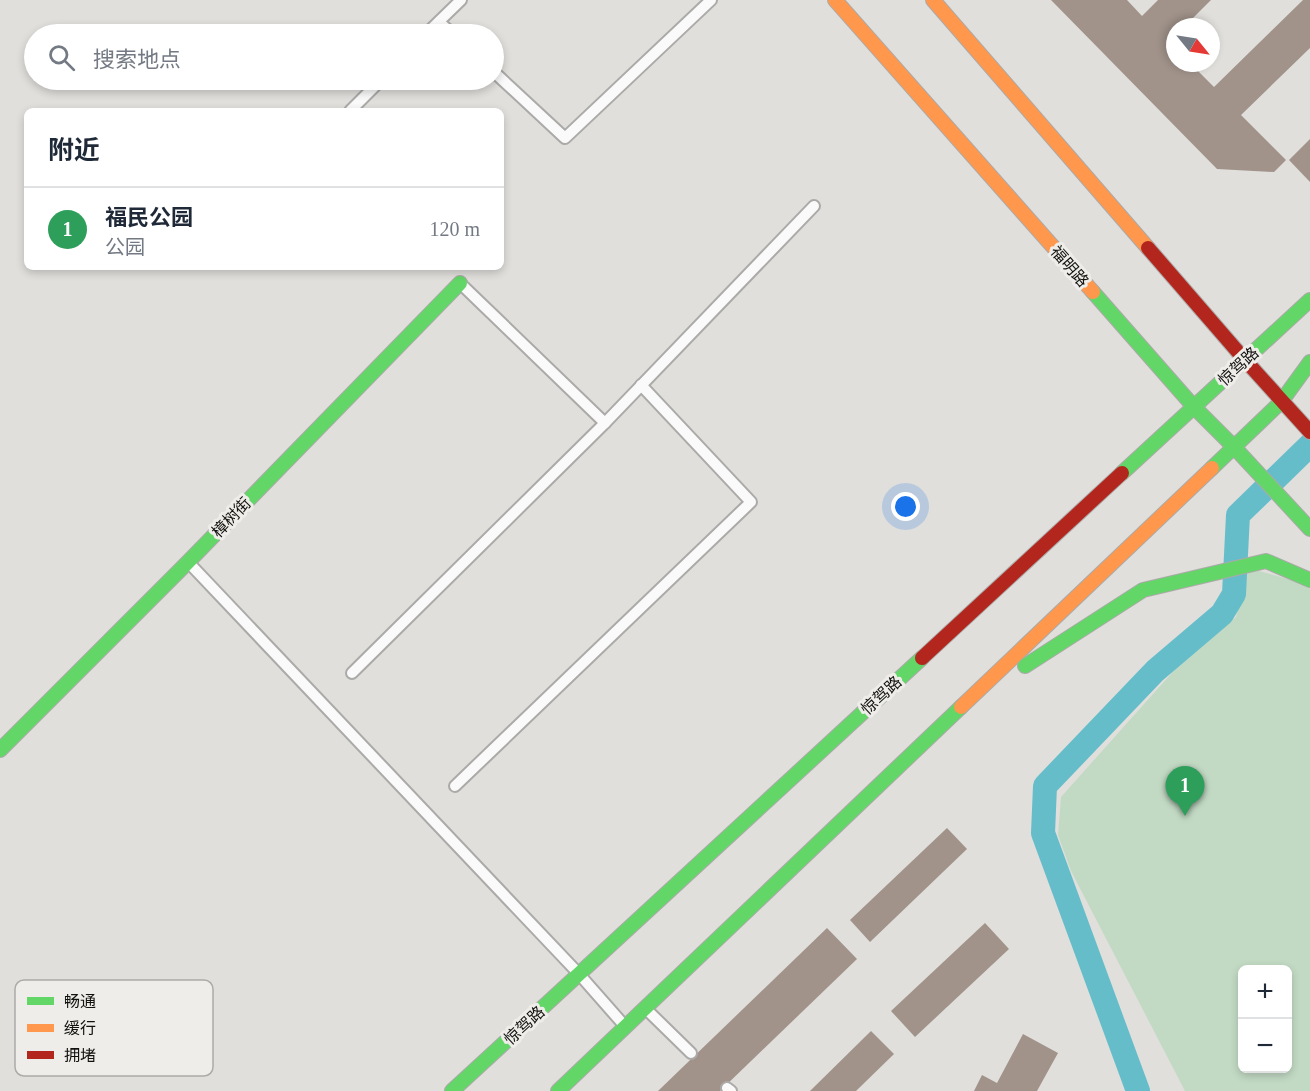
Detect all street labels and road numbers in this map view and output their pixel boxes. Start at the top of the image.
street label: 福明路 [1047,243,1092,290]
street label: 惊驾路 [1215,344,1262,389]
street label: 樟树街 [209,494,254,541]
street label: 惊驾路 [858,673,905,718]
street label: 惊驾路 [501,1003,548,1048]

